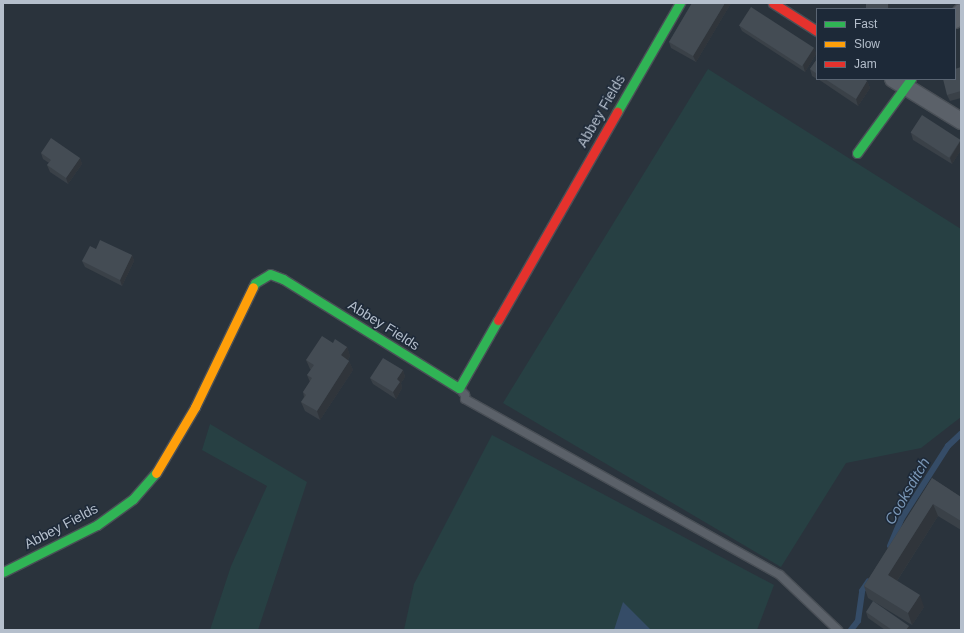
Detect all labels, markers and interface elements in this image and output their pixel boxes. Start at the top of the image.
legend [816,8,956,80]
text: Fast [854,17,877,31]
text: Slow [854,37,880,51]
text: Jam [854,57,877,71]
street label: Abbey Fields [573,72,629,150]
street label: Abbey Fields [345,296,423,354]
water label: Cooksditch [881,454,933,528]
street label: Abbey Fields [21,500,101,552]

